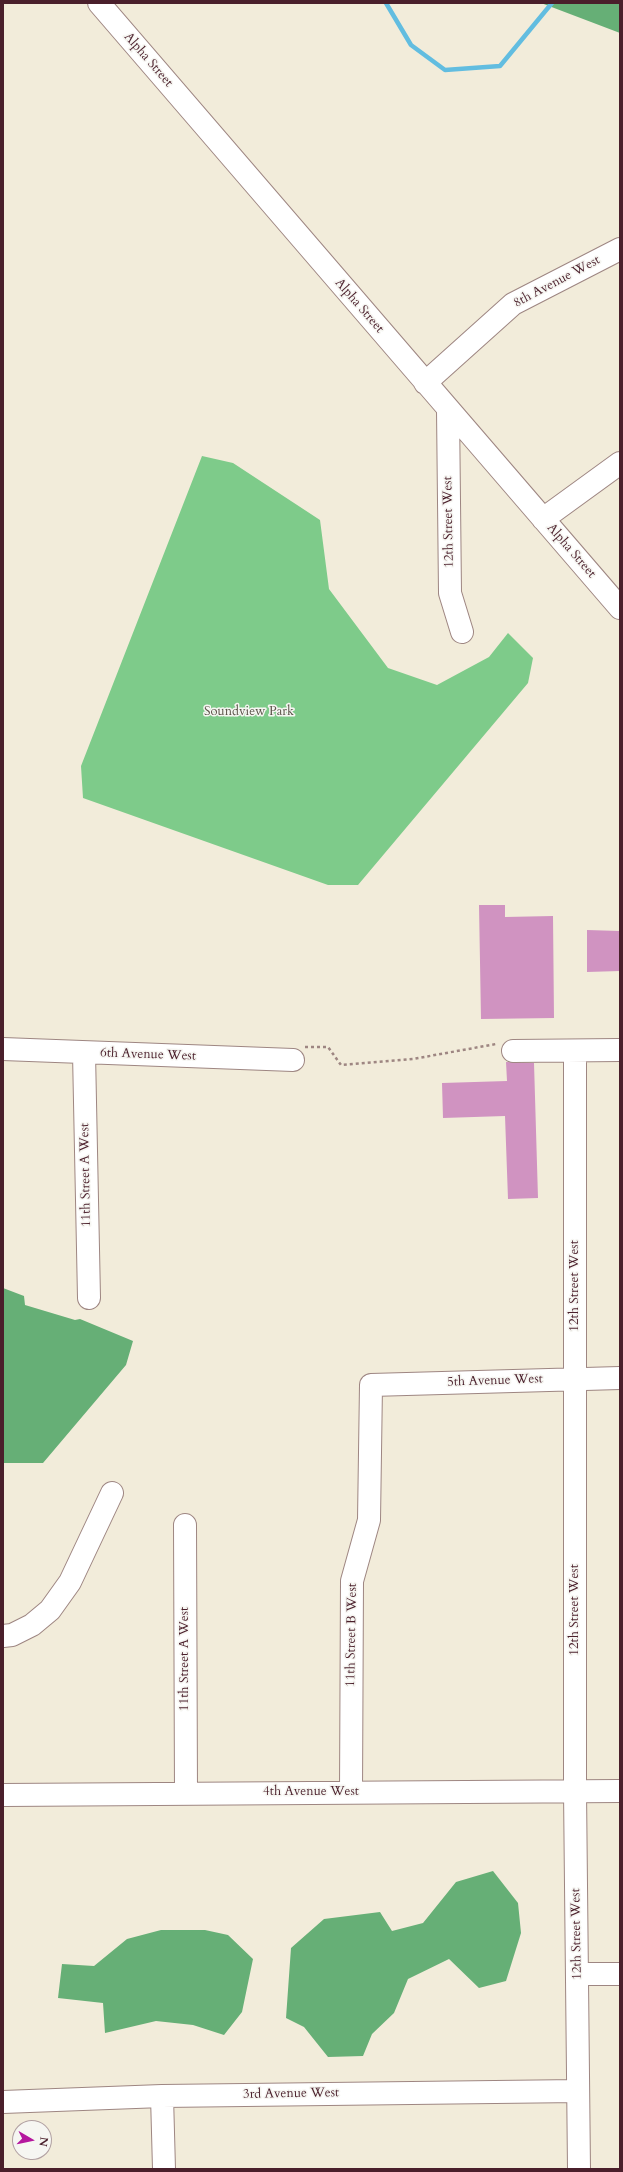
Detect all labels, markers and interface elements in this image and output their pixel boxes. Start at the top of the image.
street label: Alpha Street [120,30,176,90]
street label: 8th Avenue West [511,253,603,311]
street label: Alpha Street [331,276,387,336]
street label: 12th Street West [440,476,458,568]
street label: Alpha Street [543,521,599,581]
park label: Soundview Park [204,704,294,720]
street label: 6th Avenue West [100,1046,196,1064]
street label: 11th Street A West [77,1123,95,1227]
street label: 12th Street West [567,1240,583,1332]
street label: 5th Avenue West [447,1372,543,1390]
street label: 12th Street West [567,1564,583,1656]
street label: 11th Street B West [343,1583,361,1687]
street label: 11th Street A West [177,1607,193,1711]
street label: 4th Avenue West [263,1784,359,1800]
street label: 12th Street West [568,1888,586,1980]
street label: 3rd Avenue West [243,2085,339,2103]
north arrow [12,2120,52,2160]
text: N [35,2136,52,2148]

